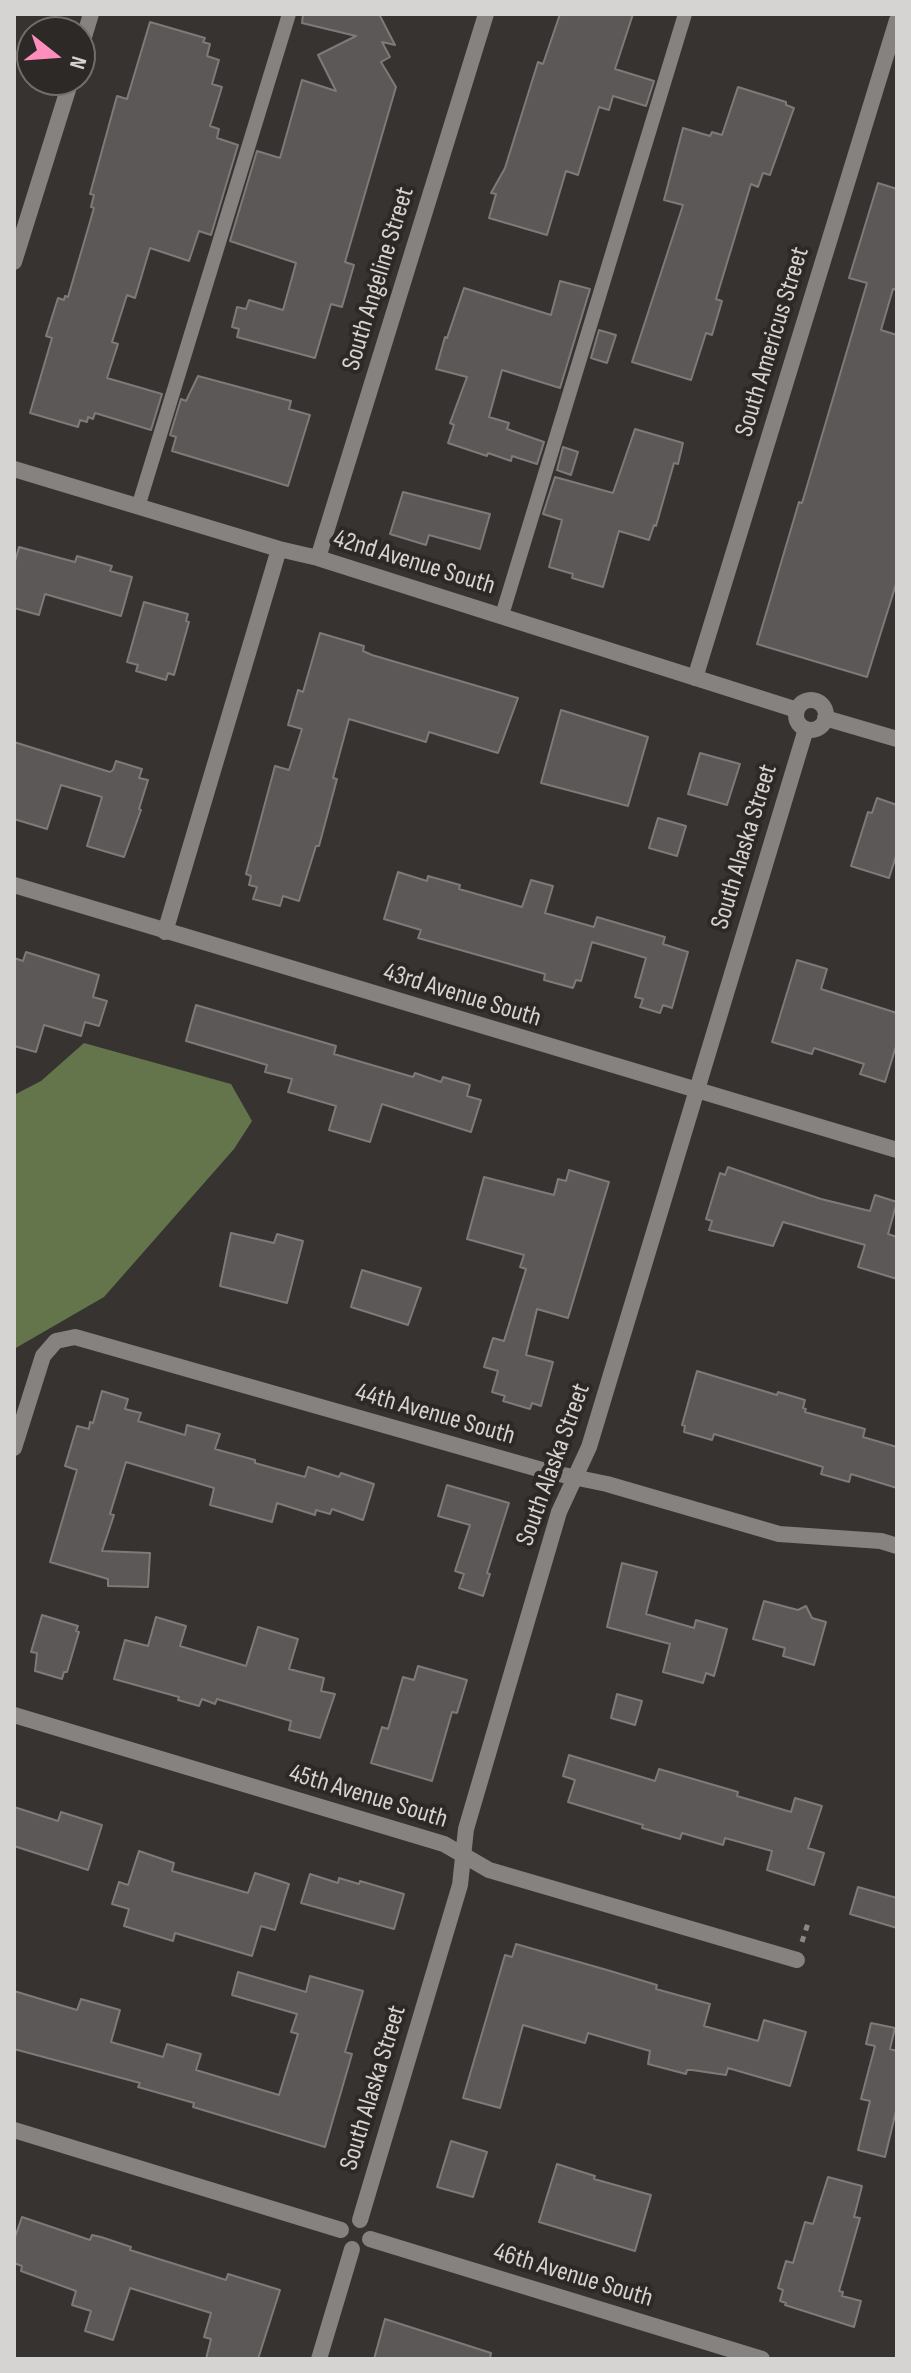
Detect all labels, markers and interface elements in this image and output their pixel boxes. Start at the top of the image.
north arrow [16,16,96,96]
text: N [63,53,92,72]
street label: South Angeline Street [336,183,422,375]
street label: South Americus Street [729,243,817,441]
street label: 42nd Avenue South [329,524,499,602]
street label: South Alaska Street [705,761,785,933]
street label: 43rd Avenue South [379,957,545,1035]
street label: 44th Avenue South [352,1377,518,1453]
street label: South Alaska Street [510,1380,598,1550]
street label: 45th Avenue South [285,1758,451,1836]
street label: South Alaska Street [334,2002,414,2174]
street label: 46th Avenue South [490,2237,656,2315]

